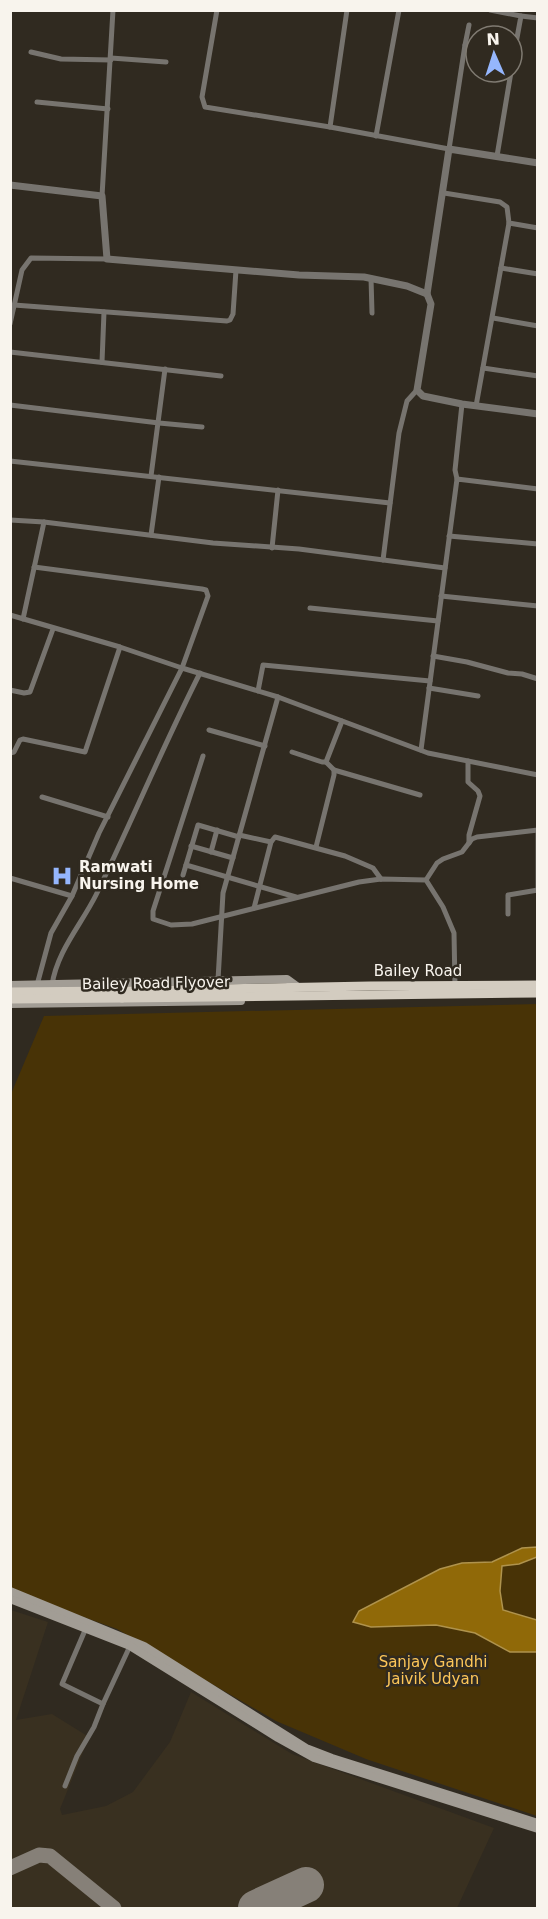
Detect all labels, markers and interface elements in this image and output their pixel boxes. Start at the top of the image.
north arrow [464,24,524,84]
text: N [486,30,500,49]
place label: Ramwati Nursing Home [79,858,199,893]
hospital icon: Ramwati Nursing Home [50,864,74,888]
street label: Bailey Road [374,962,462,980]
street label: Bailey Road Flyover [82,973,231,993]
park label: Sanjay Gandhi Jaivik Udyan [379,1653,487,1688]

